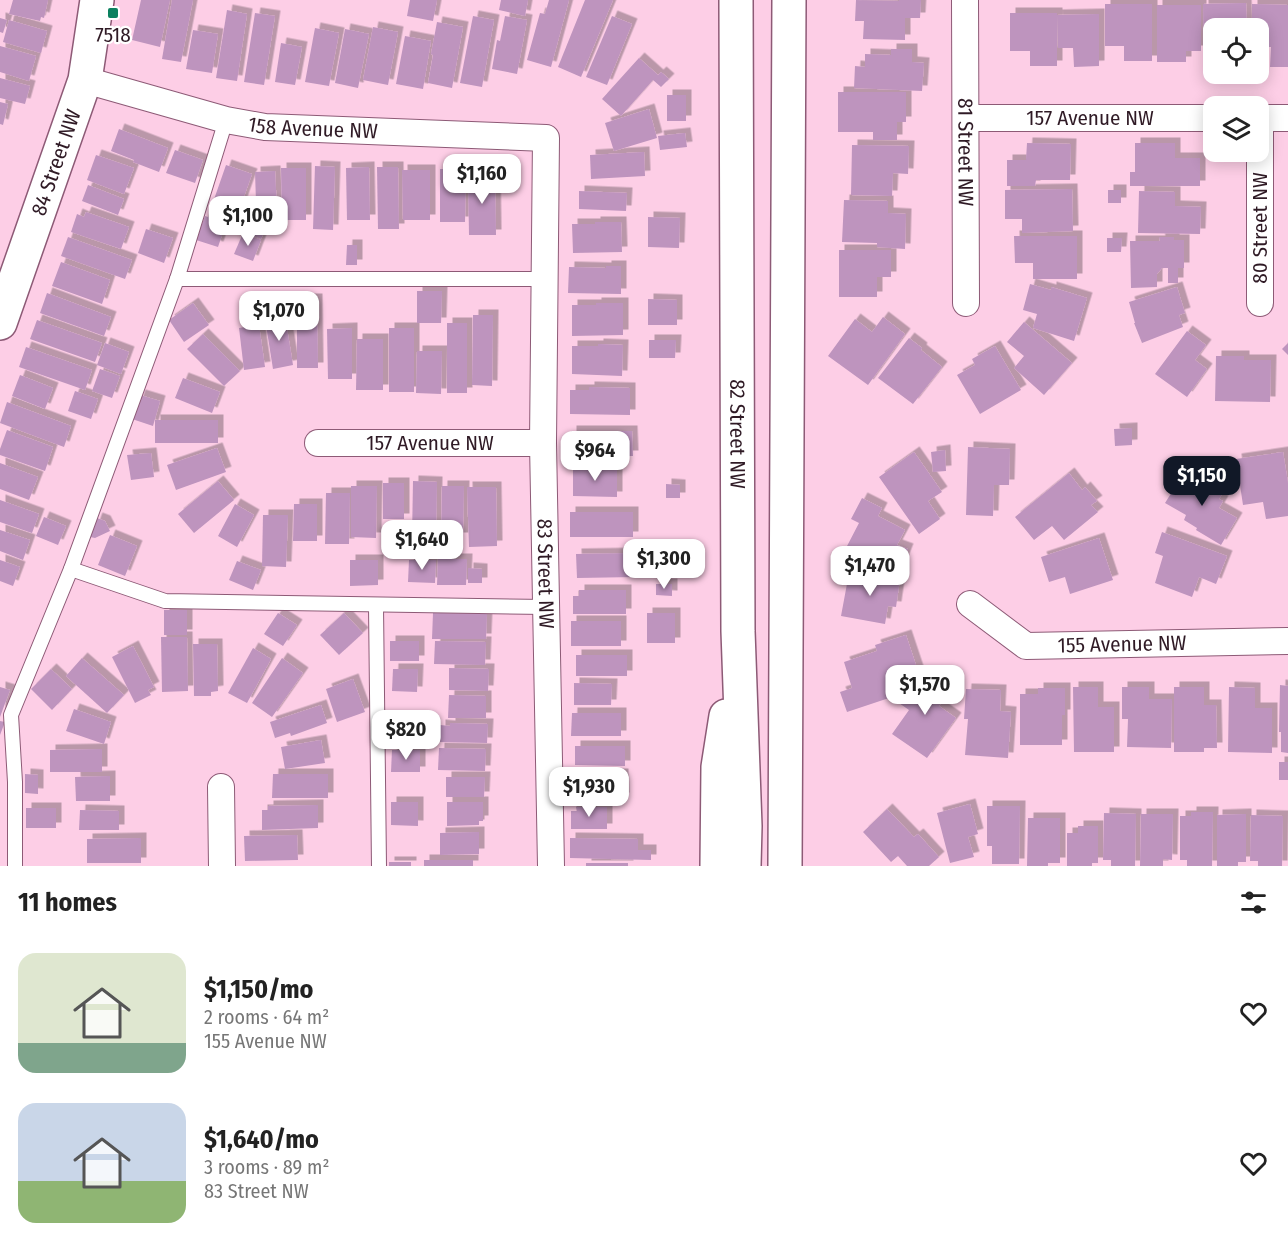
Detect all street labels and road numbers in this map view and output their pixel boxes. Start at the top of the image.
street label: 81 Street NW [952,98,979,206]
street label: 157 Avenue NW [1026,105,1154,131]
street label: 84 Street NW [26,106,87,219]
street label: 158 Avenue NW [246,111,378,144]
street label: 80 Street NW [1247,172,1273,284]
street label: 82 Street NW [724,379,751,489]
street label: 157 Avenue NW [366,430,494,456]
street label: 83 Street NW [531,518,560,629]
street label: 155 Avenue NW [1057,630,1187,658]

